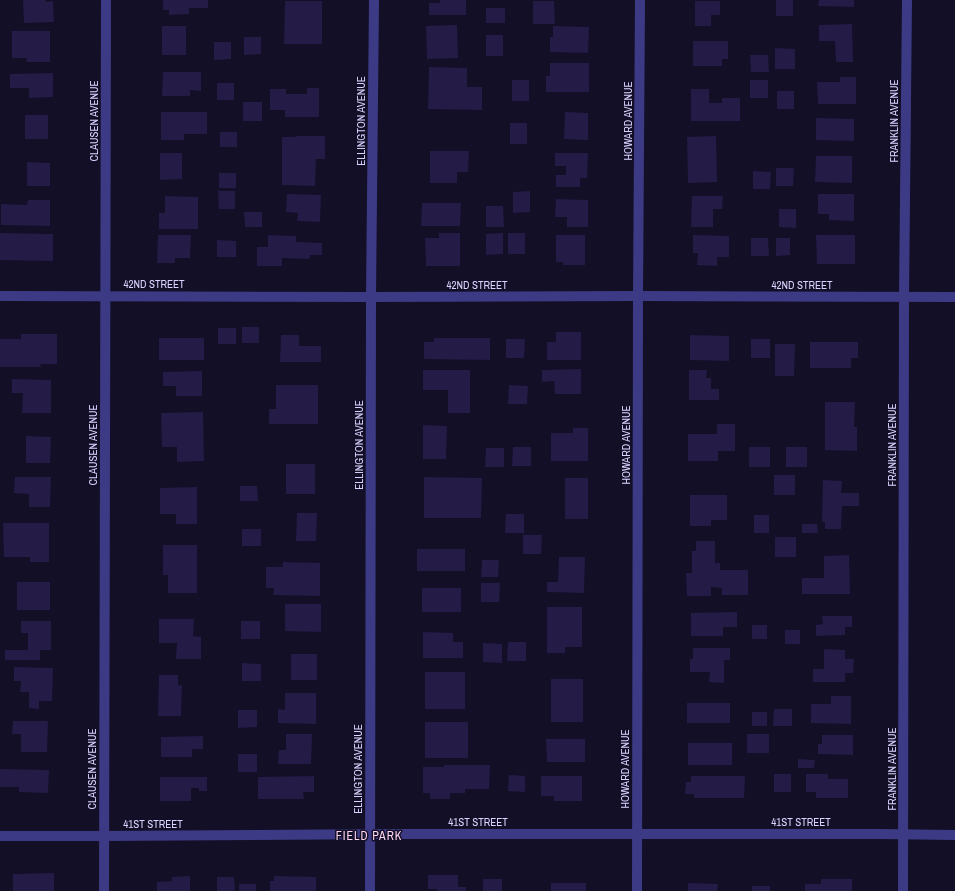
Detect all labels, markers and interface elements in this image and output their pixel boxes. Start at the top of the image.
street label: ELLINGTON AVENUE [354,76,368,166]
street label: FRANKLIN AVENUE [887,79,901,163]
street label: CLAUSEN AVENUE [87,80,101,162]
street label: HOWARD AVENUE [621,81,635,161]
street label: 42ND STREET [123,277,185,291]
street label: 42ND STREET [446,278,508,292]
street label: 42ND STREET [771,278,833,292]
street label: ELLINGTON AVENUE [352,400,366,490]
street label: FRANKLIN AVENUE [885,403,899,487]
street label: CLAUSEN AVENUE [86,404,100,486]
street label: HOWARD AVENUE [619,405,633,485]
street label: ELLINGTON AVENUE [351,724,365,814]
street label: FRANKLIN AVENUE [885,727,899,811]
street label: CLAUSEN AVENUE [85,728,99,810]
street label: HOWARD AVENUE [618,729,632,809]
street label: 41ST STREET [448,815,508,829]
street label: 41ST STREET [771,815,831,829]
street label: 41ST STREET [123,817,183,831]
district label: FIELD PARK [336,828,402,844]

